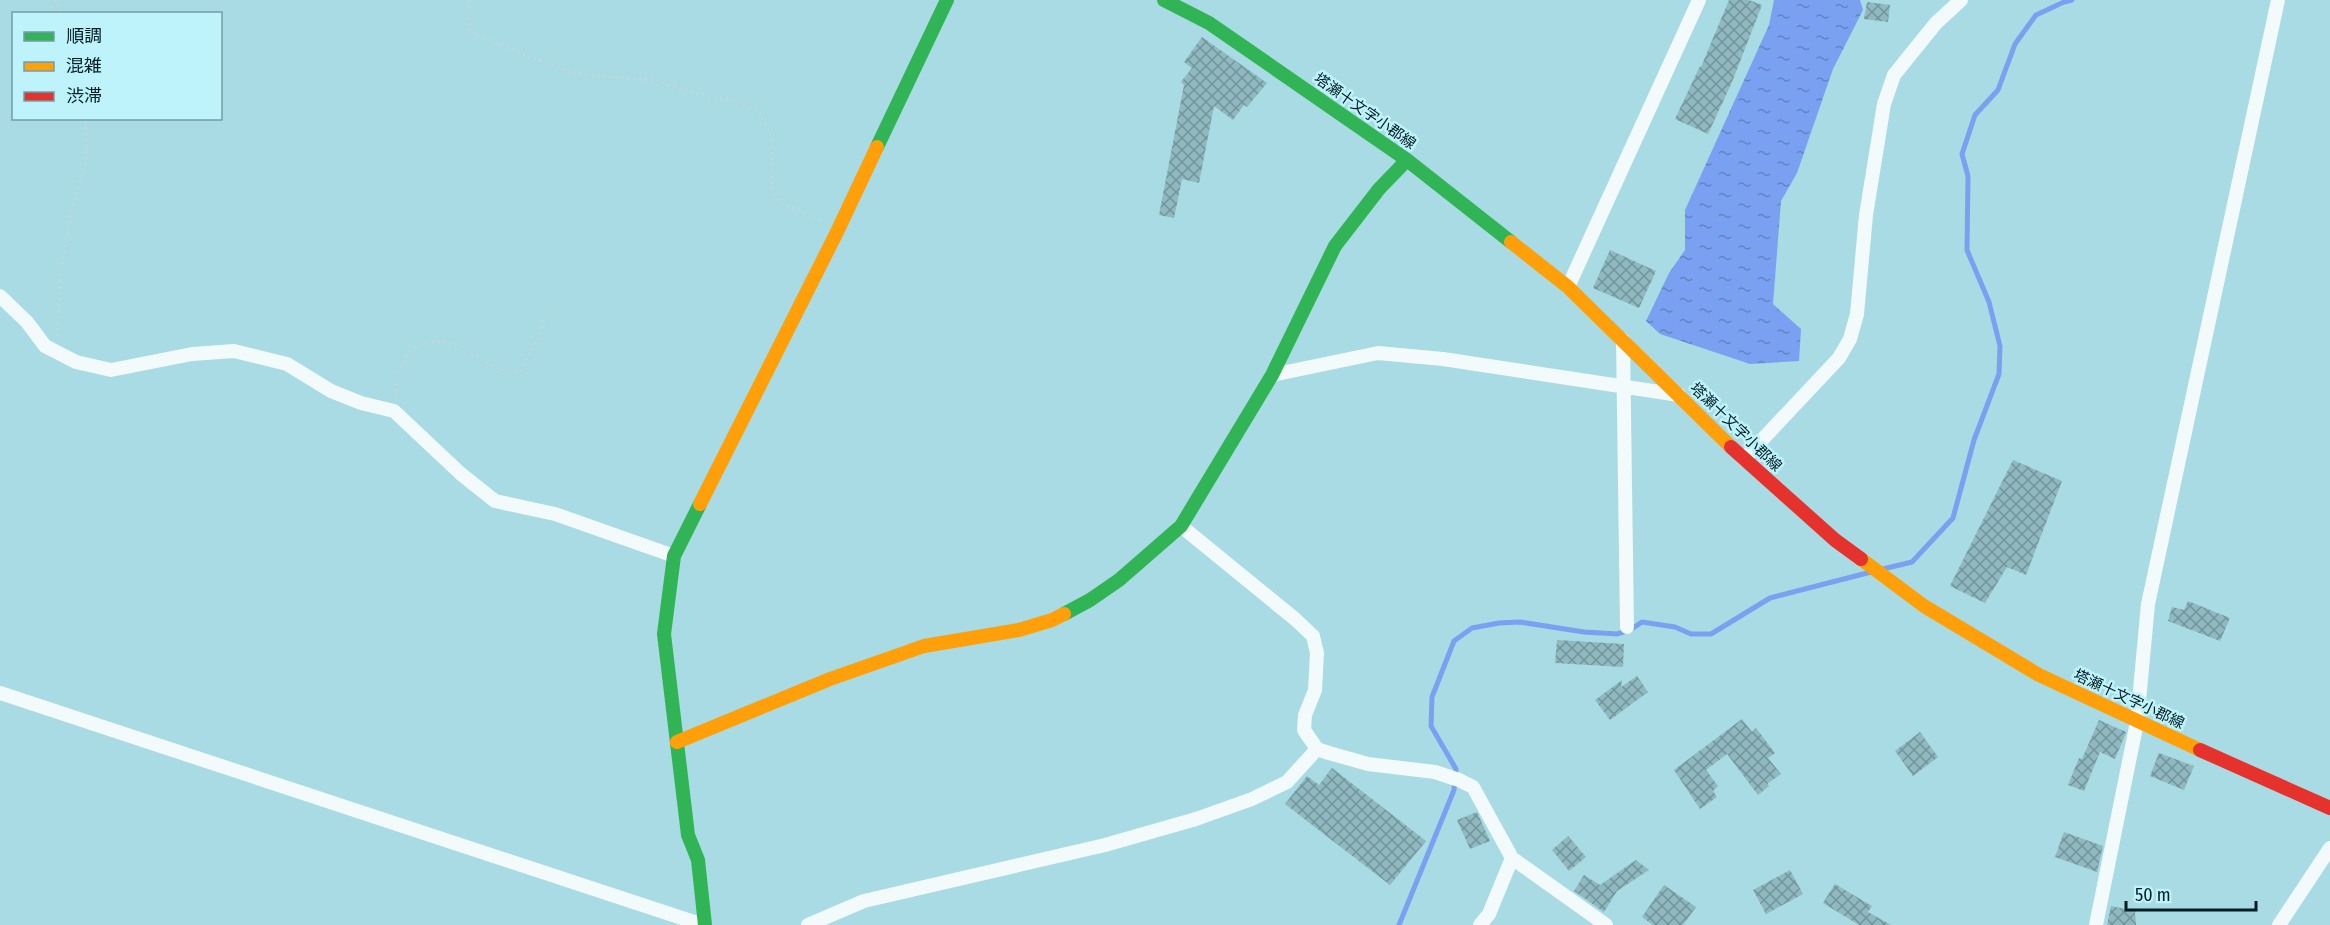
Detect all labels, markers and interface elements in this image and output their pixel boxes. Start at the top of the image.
legend [12,12,222,120]
text: 順調 [66,25,102,47]
text: 混雑 [66,55,102,77]
street label: 塔瀬十文字小郡線 [1311,69,1419,153]
text: 渋滞 [66,85,102,107]
street label: 塔瀬十文字小郡線 [1687,379,1785,475]
street label: 塔瀬十文字小郡線 [2071,665,2187,733]
scale bar [2126,874,2256,912]
text: 50 m [2135,884,2171,906]

